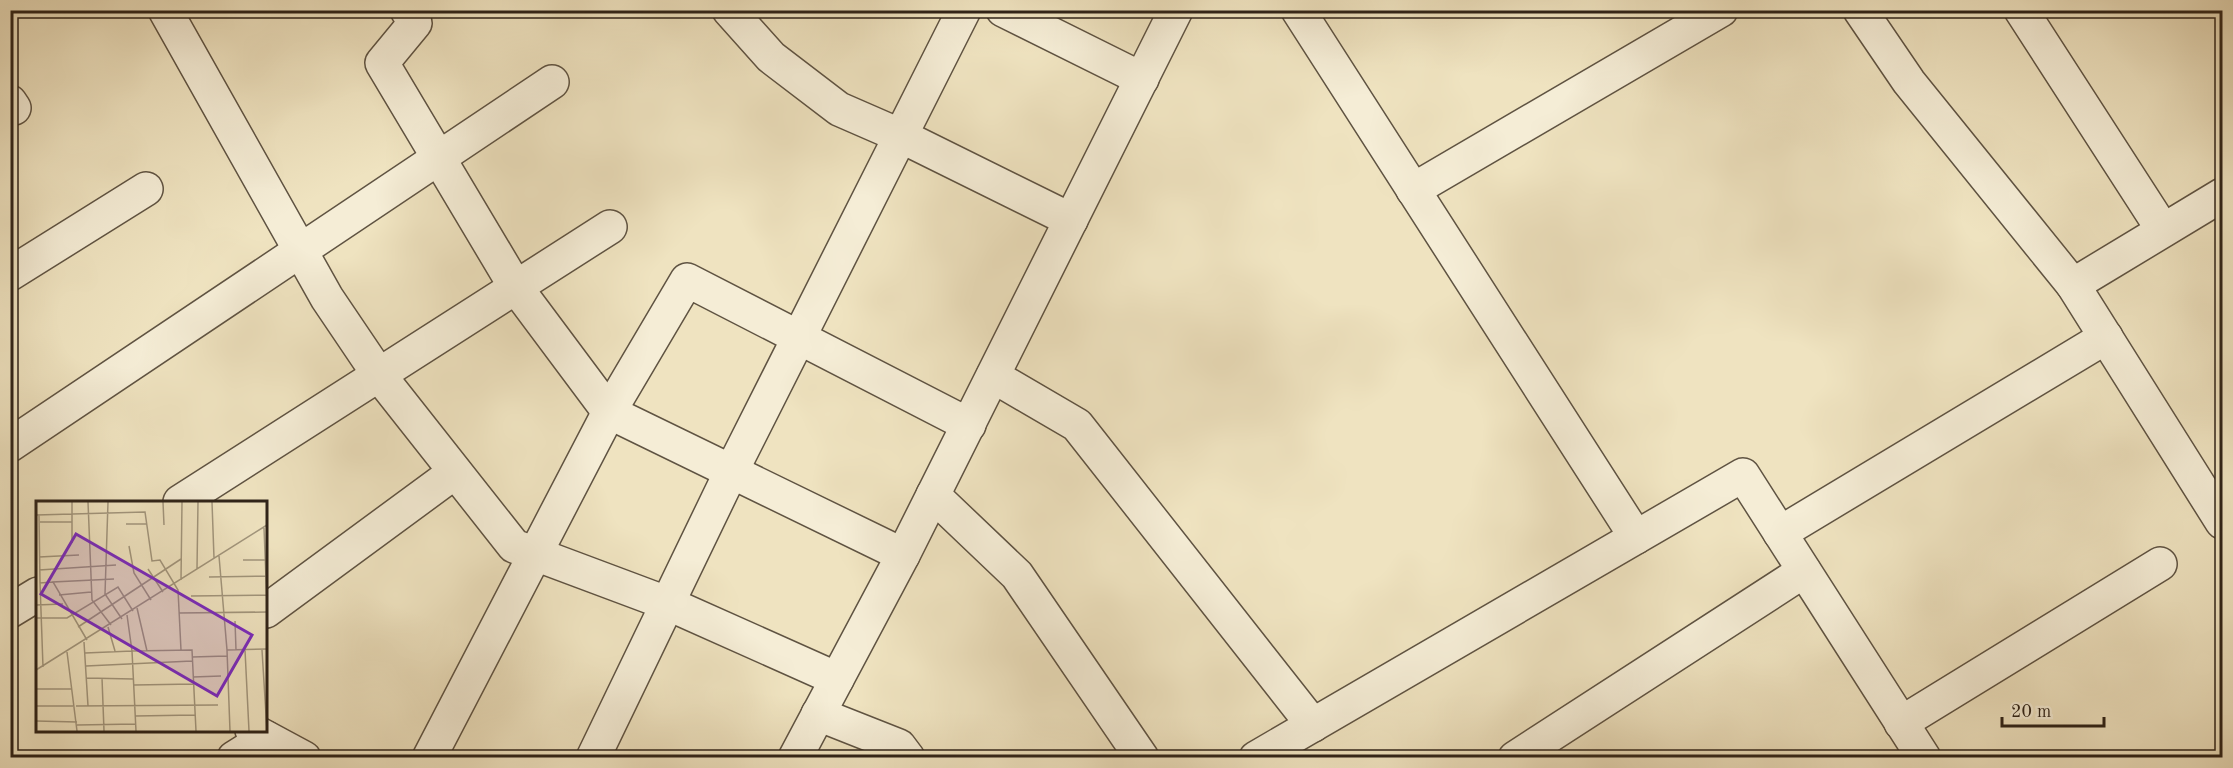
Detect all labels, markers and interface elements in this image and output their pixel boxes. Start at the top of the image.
inset map [36,501,267,732]
scale bar [2002,690,2104,728]
text: 20 m [2011,703,2051,721]

